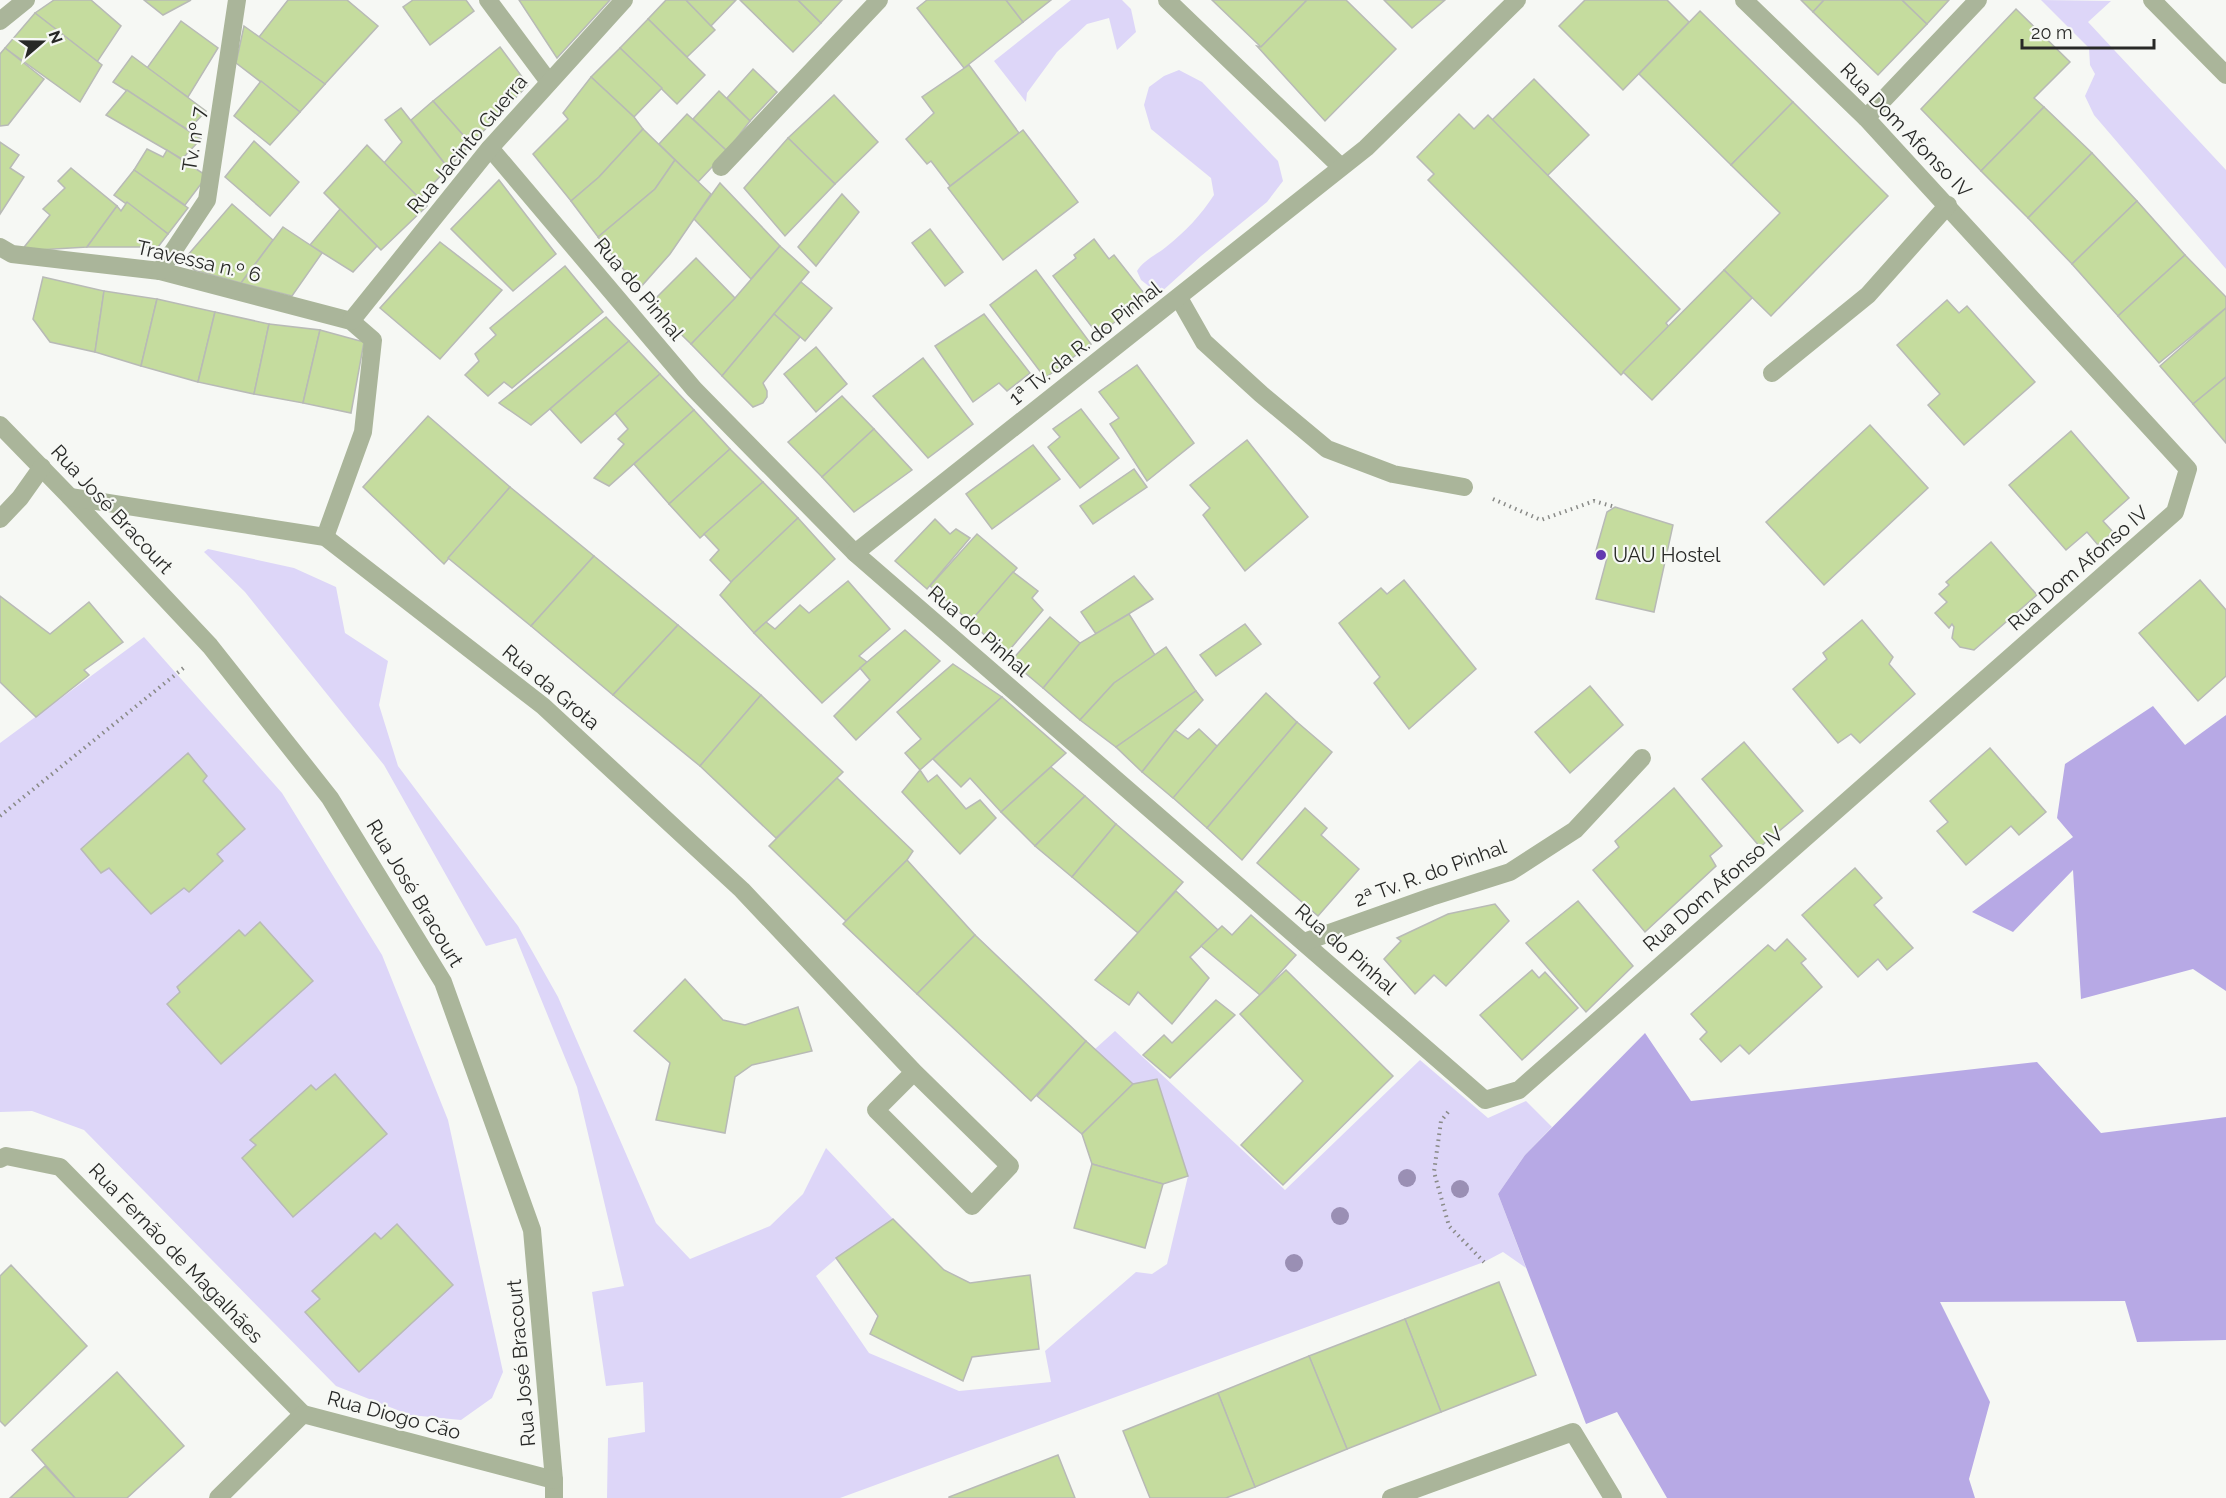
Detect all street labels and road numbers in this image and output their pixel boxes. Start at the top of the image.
street label: Rua Dom Afonso IV [1836,58,1977,203]
street label: Rua Jacinto Guerra [402,70,532,218]
street label: Tv. nº 7 [177,105,211,173]
street label: Rua do Pinhal [589,233,689,346]
street label: Travessa n.º 6 [134,235,264,287]
street label: 1ª Tv. da R. do Pinhal [1004,276,1166,410]
street label: Rua José Bracourt [46,440,178,579]
street label: Rua Dom Afonso IV [2003,500,2153,635]
street label: Rua do Pinhal [923,580,1035,682]
street label: Rua da Grota [497,639,605,735]
street label: Rua José Bracourt [362,815,469,971]
street label: Rua Dom Afonso IV [1638,821,1788,956]
street label: 2ª Tv. R. do Pinhal [1351,834,1510,912]
street label: Rua do Pinhal [1290,898,1402,1000]
street label: Rua Fernão de Magalhães [84,1158,268,1348]
street label: Rua José Bracourt [502,1278,540,1448]
street label: Rua Diogo Cão [325,1386,463,1444]

